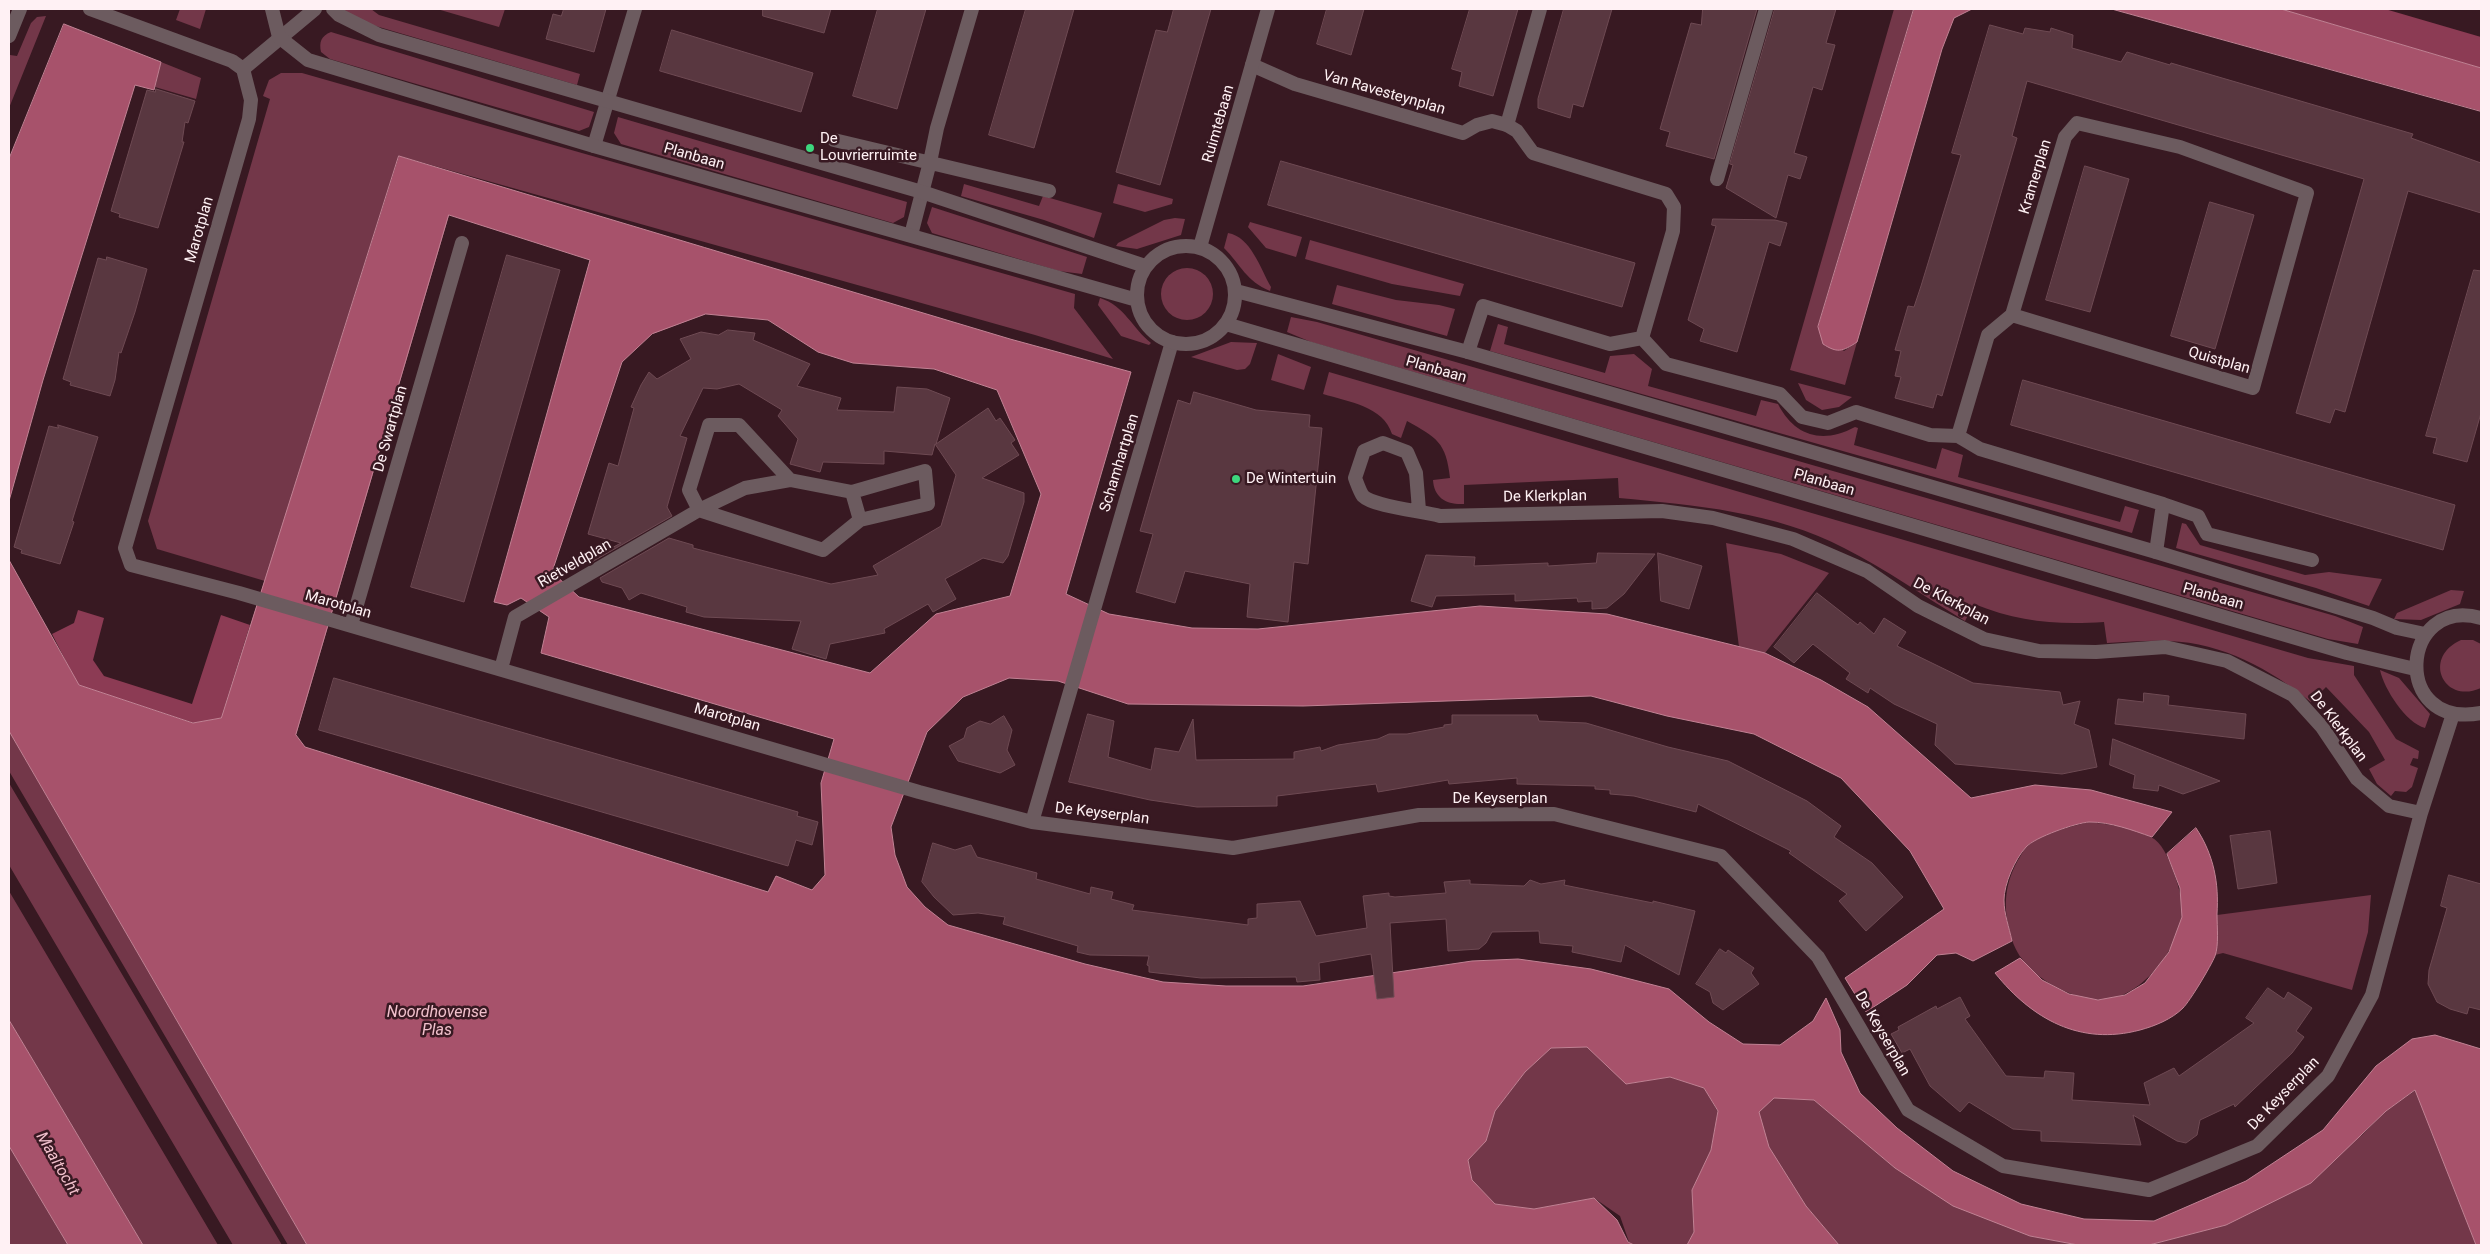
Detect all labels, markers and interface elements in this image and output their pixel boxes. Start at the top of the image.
street label: Van Ravesteynplan [1321,67,1447,119]
street label: Ruimtebaan [1199,83,1239,165]
place label: De Louvrierruimte [820,130,917,165]
street label: Kramerplan [2016,138,2056,216]
street label: Planbaan [661,140,727,174]
marker: De Louvrierruimte [804,142,816,154]
street label: Marotplan [182,195,218,265]
street label: Quistplan [2186,344,2252,378]
street label: Planbaan [1403,353,1469,387]
street label: De Swartplan [370,384,412,474]
street label: Schamhartplan [1097,412,1143,514]
street label: Planbaan [1791,466,1857,500]
place label: De Wintertuin [1246,470,1336,488]
marker: De Wintertuin [1230,473,1242,485]
street label: De Klerkplan [1503,487,1587,507]
street label: Rietveldplan [535,536,615,592]
street label: De Klerkplan [1910,574,1992,630]
street label: Planbaan [2180,580,2246,614]
street label: Marotplan [303,587,373,623]
street label: De Klerkplan [2306,688,2370,766]
street label: Marotplan [692,700,762,736]
street label: De Keyserplan [1453,790,1547,808]
street label: De Keyserplan [1054,799,1150,829]
street label: De Keyserplan [1850,988,1914,1080]
water label: Noordhovense Plas [387,1003,487,1041]
street label: De Keyserplan [2245,1054,2323,1134]
water label: Maaltocht [31,1129,83,1199]

